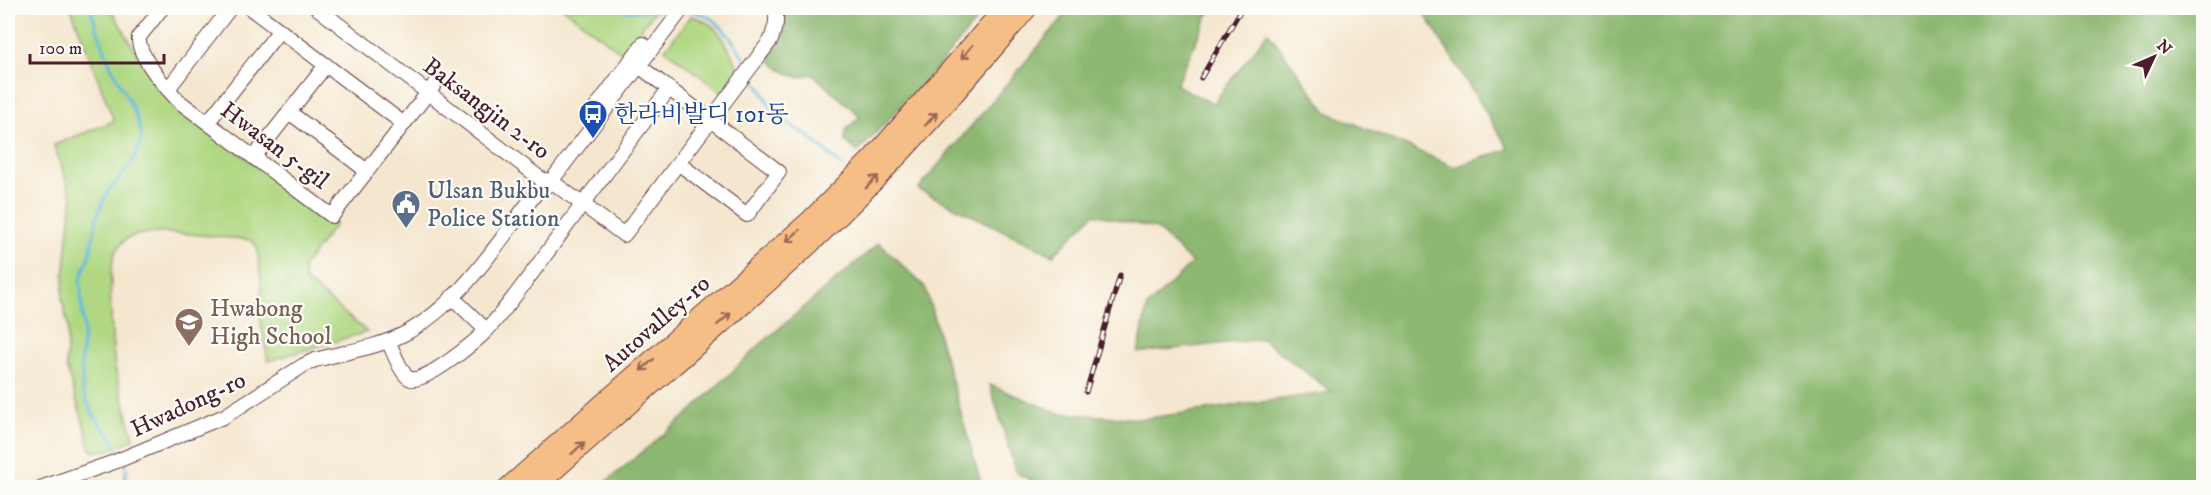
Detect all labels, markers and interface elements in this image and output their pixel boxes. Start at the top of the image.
scale bar [30,27,164,65]
north arrow [2124,27,2184,87]
text: N [2152,36,2176,59]
text: 100 m [39,38,82,60]
one-way arrow [961,44,974,60]
street label: Baksangjin 2-ro [417,51,556,166]
street label: Hwasan 5-gil [214,95,335,197]
bus stop icon: 한라비발디 101동 [577,98,609,140]
place label: 한라비발디 101동 [614,100,789,130]
one-way arrow [924,112,938,127]
one-way arrow [865,174,879,189]
place label: Ulsan Bukbu Police Station [427,176,560,234]
public building icon: Ulsan Bukbu Police Station [390,188,422,230]
one-way arrow [786,229,801,243]
street label: Autovalley-ro [597,269,717,379]
place label: Hwabong High School [210,294,332,352]
school or university icon: Hwabong High School [173,306,205,348]
one-way arrow [716,312,731,326]
one-way arrow [640,358,655,372]
street label: Hwadong-ro [126,365,251,445]
one-way arrow [570,441,585,455]

